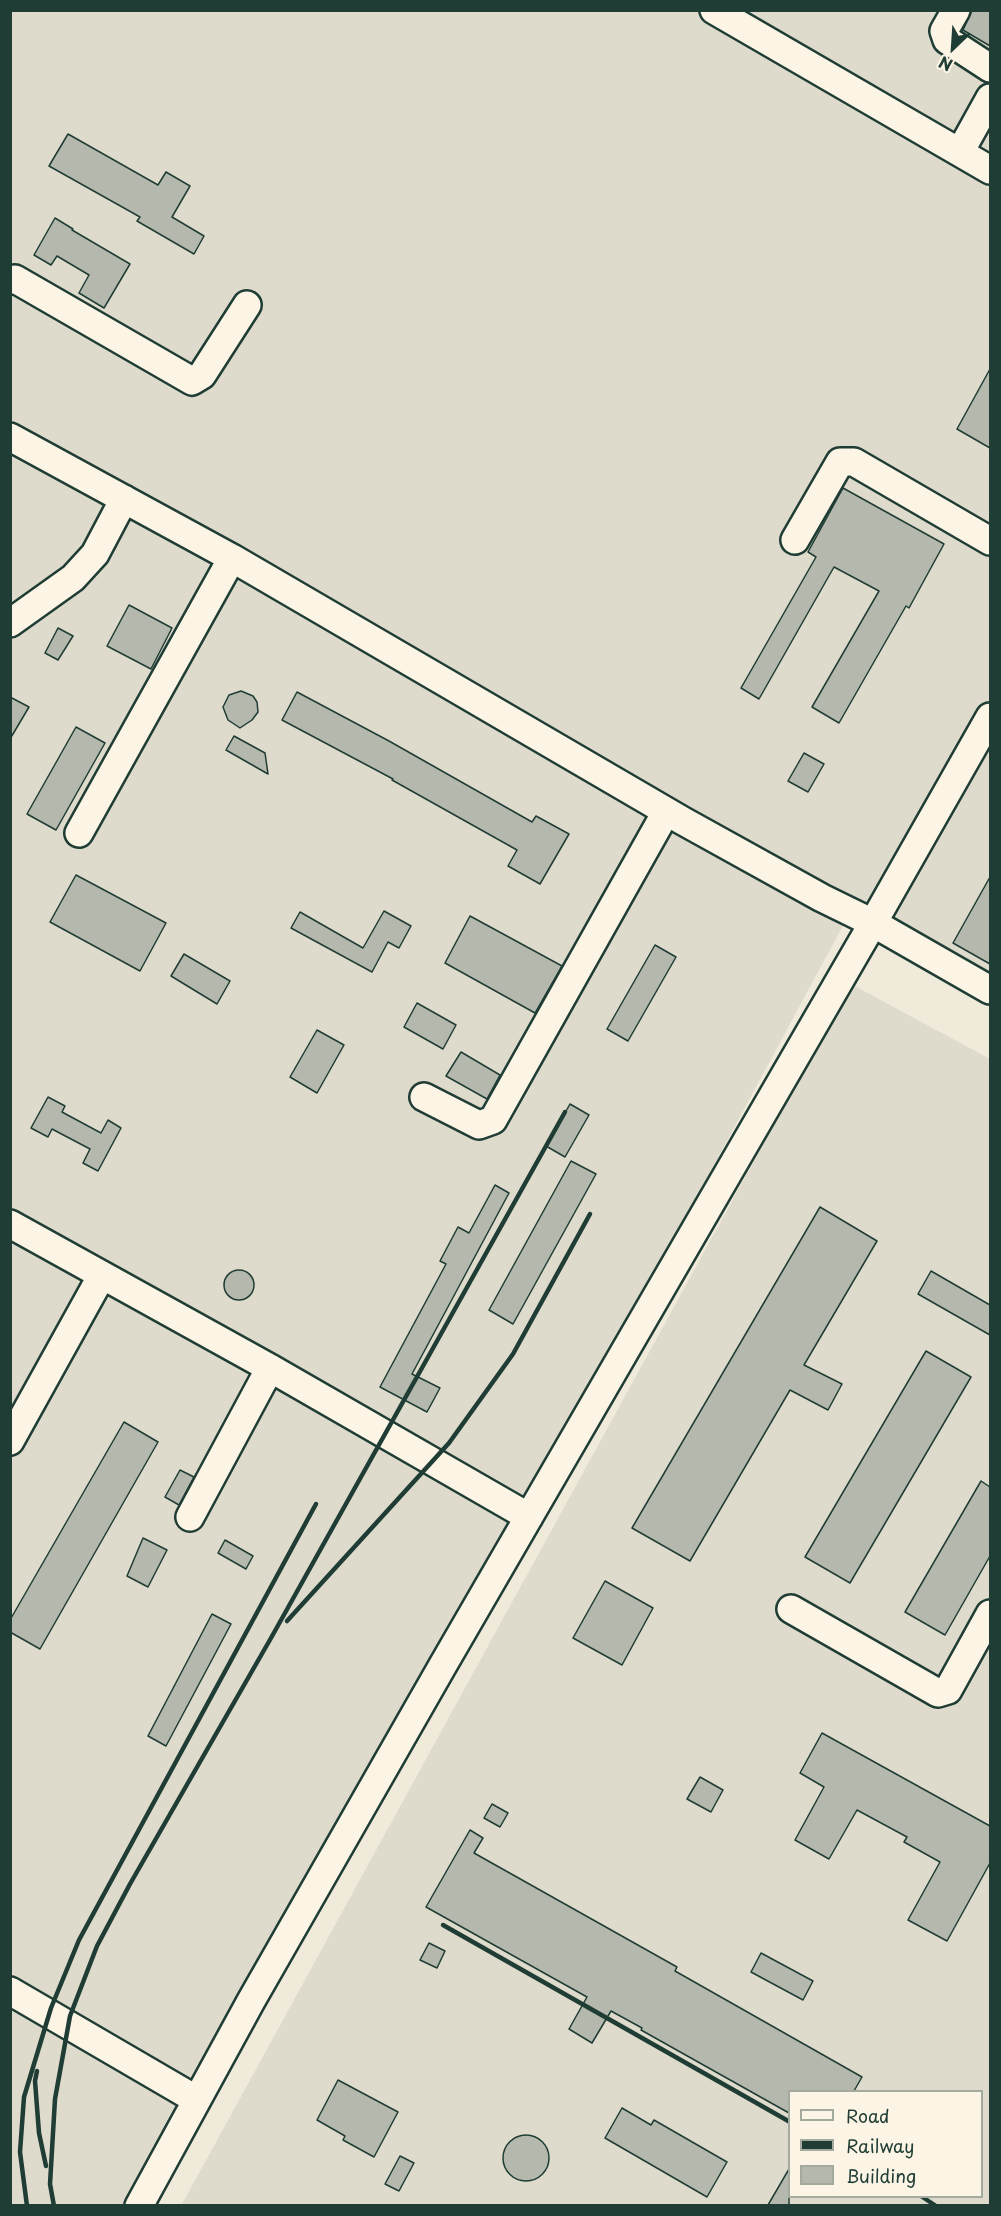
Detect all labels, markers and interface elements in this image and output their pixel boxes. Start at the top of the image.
north arrow [923,18,983,78]
text: N [935,51,956,78]
legend [788,2090,983,2198]
text: Road [846,2102,890,2129]
text: Railway [846,2132,914,2159]
text: Building [846,2162,916,2189]

